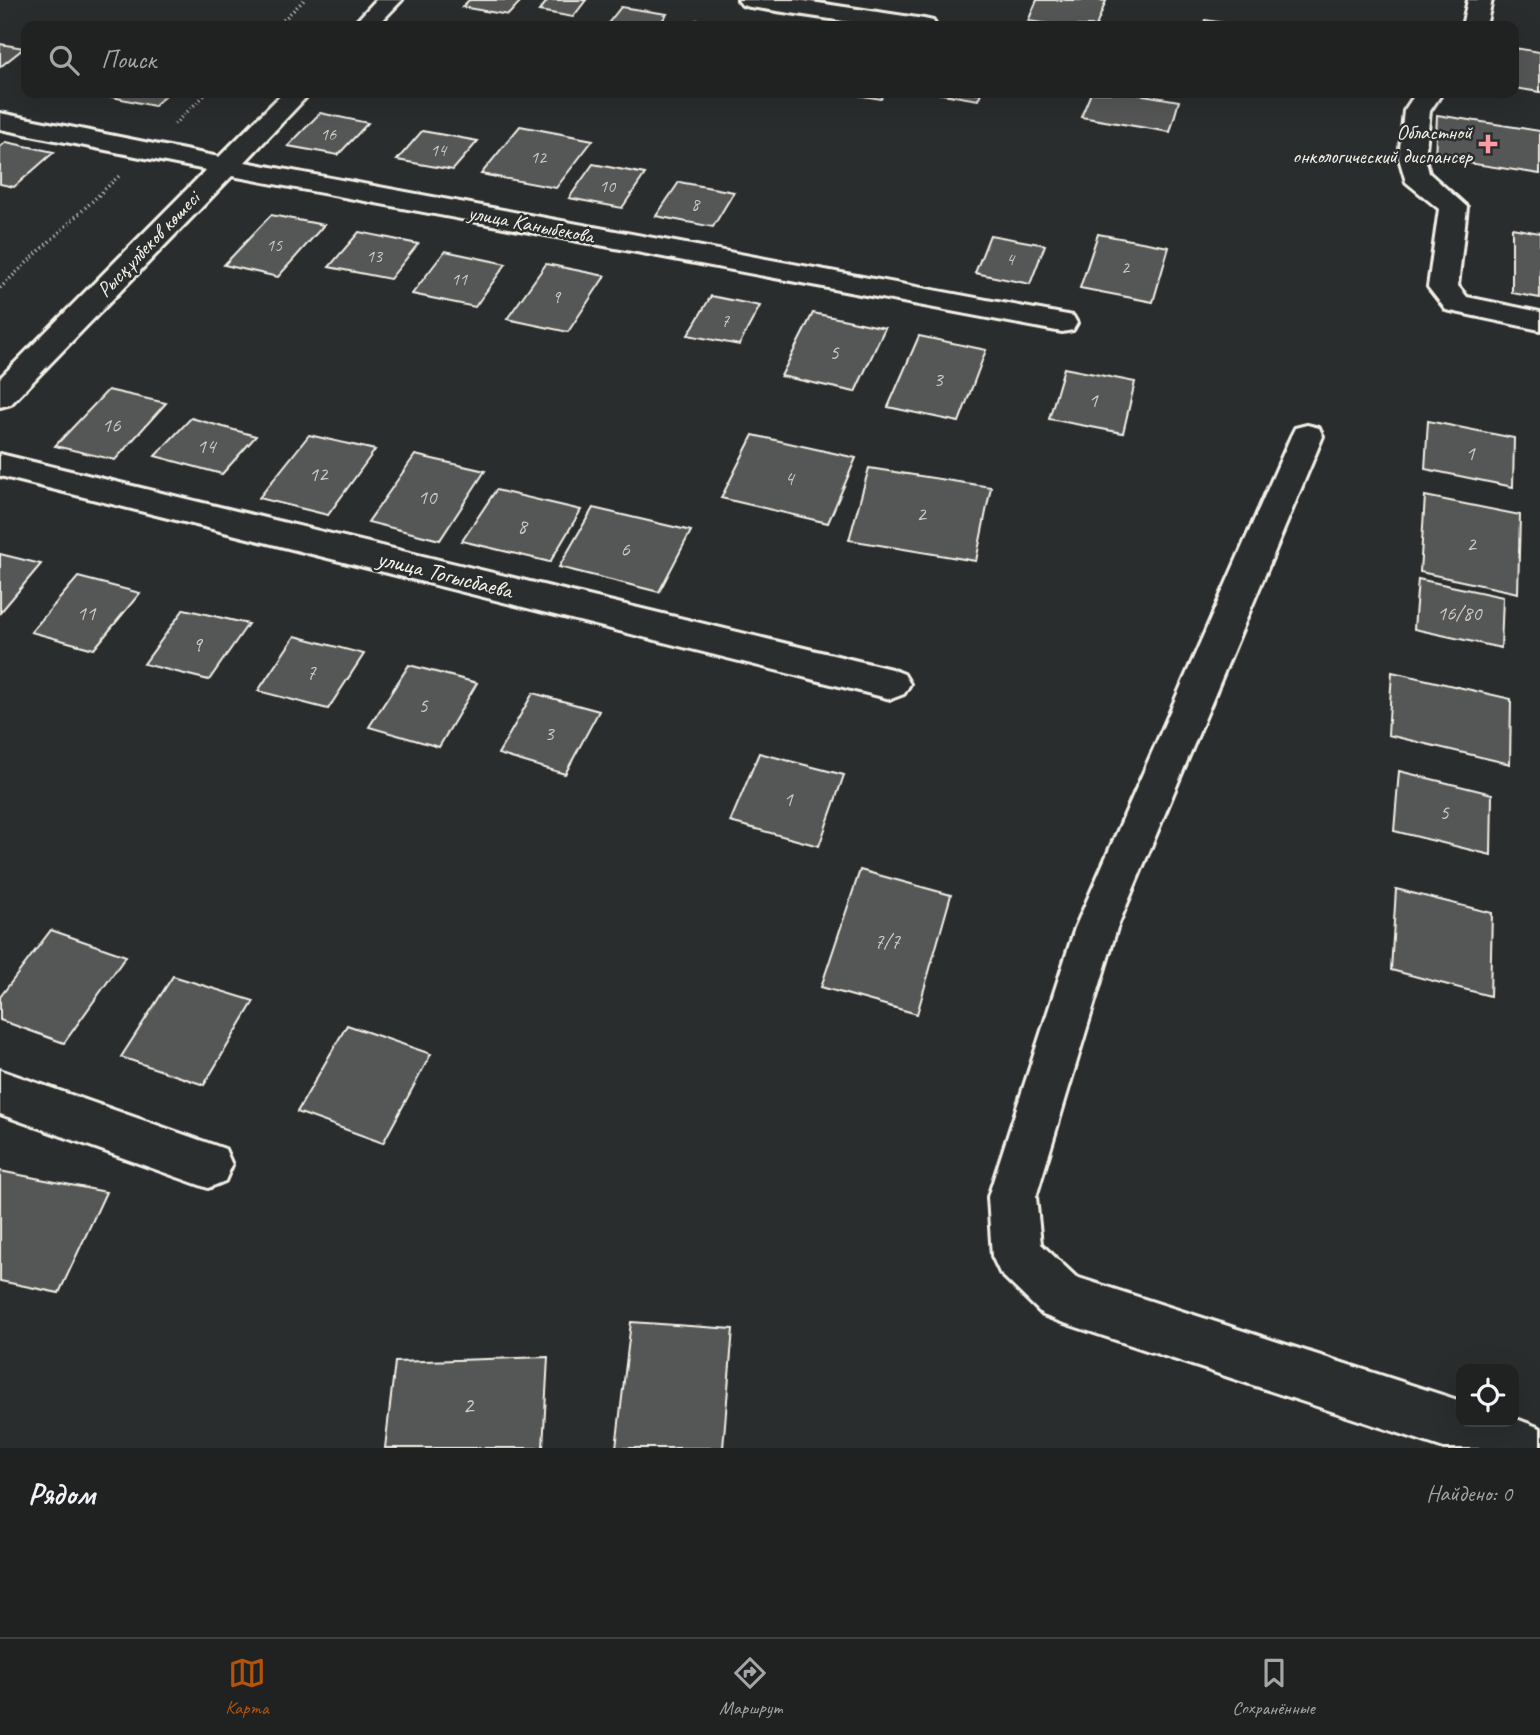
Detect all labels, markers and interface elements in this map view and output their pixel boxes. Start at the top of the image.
search box [21,21,1519,98]
icon: search [45,41,83,79]
text: Поиск [101,43,156,76]
place label: Областной онкологический диспансер [1292,119,1474,169]
house number: 16 [320,123,337,145]
marker: Областной онкологический диспансер [1478,134,1498,154]
house number: 14 [430,139,448,161]
house number: 12 [530,146,548,168]
house number: 10 [599,175,617,197]
street label: Рысқұлбеков көшесі [91,183,207,302]
house number: 8 [691,193,701,215]
street label: улица Каныбекова [464,199,598,249]
house number: 15 [266,234,283,256]
house number: 13 [366,245,384,267]
house number: 4 [1006,248,1016,270]
house number: 2 [1121,256,1131,278]
house number: 11 [451,268,468,290]
house number: 9 [552,286,562,308]
house number: 7 [721,310,730,332]
house number: 5 [829,339,840,365]
house number: 3 [933,366,944,392]
house number: 1 [1088,387,1099,413]
house number: 16 [102,412,121,438]
house number: 14 [197,433,218,459]
house number: 1 [1465,440,1476,466]
house number: 12 [309,461,329,487]
house number: 4 [784,465,796,491]
house number: 10 [418,484,438,510]
house number: 2 [916,501,927,527]
house number: 8 [517,513,529,539]
house number: 2 [1466,531,1477,557]
house number: 6 [620,536,630,562]
street label: улица Тогысбаева [372,542,518,606]
house number: 11 [77,600,97,626]
house number: 16/80 [1437,600,1483,626]
house number: 9 [192,631,203,657]
house number: 7 [306,659,317,685]
house number: 5 [418,692,429,718]
house number: 3 [544,720,555,746]
house number: 1 [783,786,794,812]
house number: 5 [1439,799,1450,825]
house number: 7/7 [874,928,901,954]
map controls [1456,1364,1519,1427]
button: locate [1456,1364,1519,1427]
house number: 2 [463,1390,476,1420]
text: Рядом [28,1475,95,1513]
text: Найдено: 0 [1426,1479,1512,1508]
tab: Карта [225,1654,269,1720]
tab: Маршрут [719,1654,782,1720]
tab: Сохранённые [1232,1654,1315,1720]

